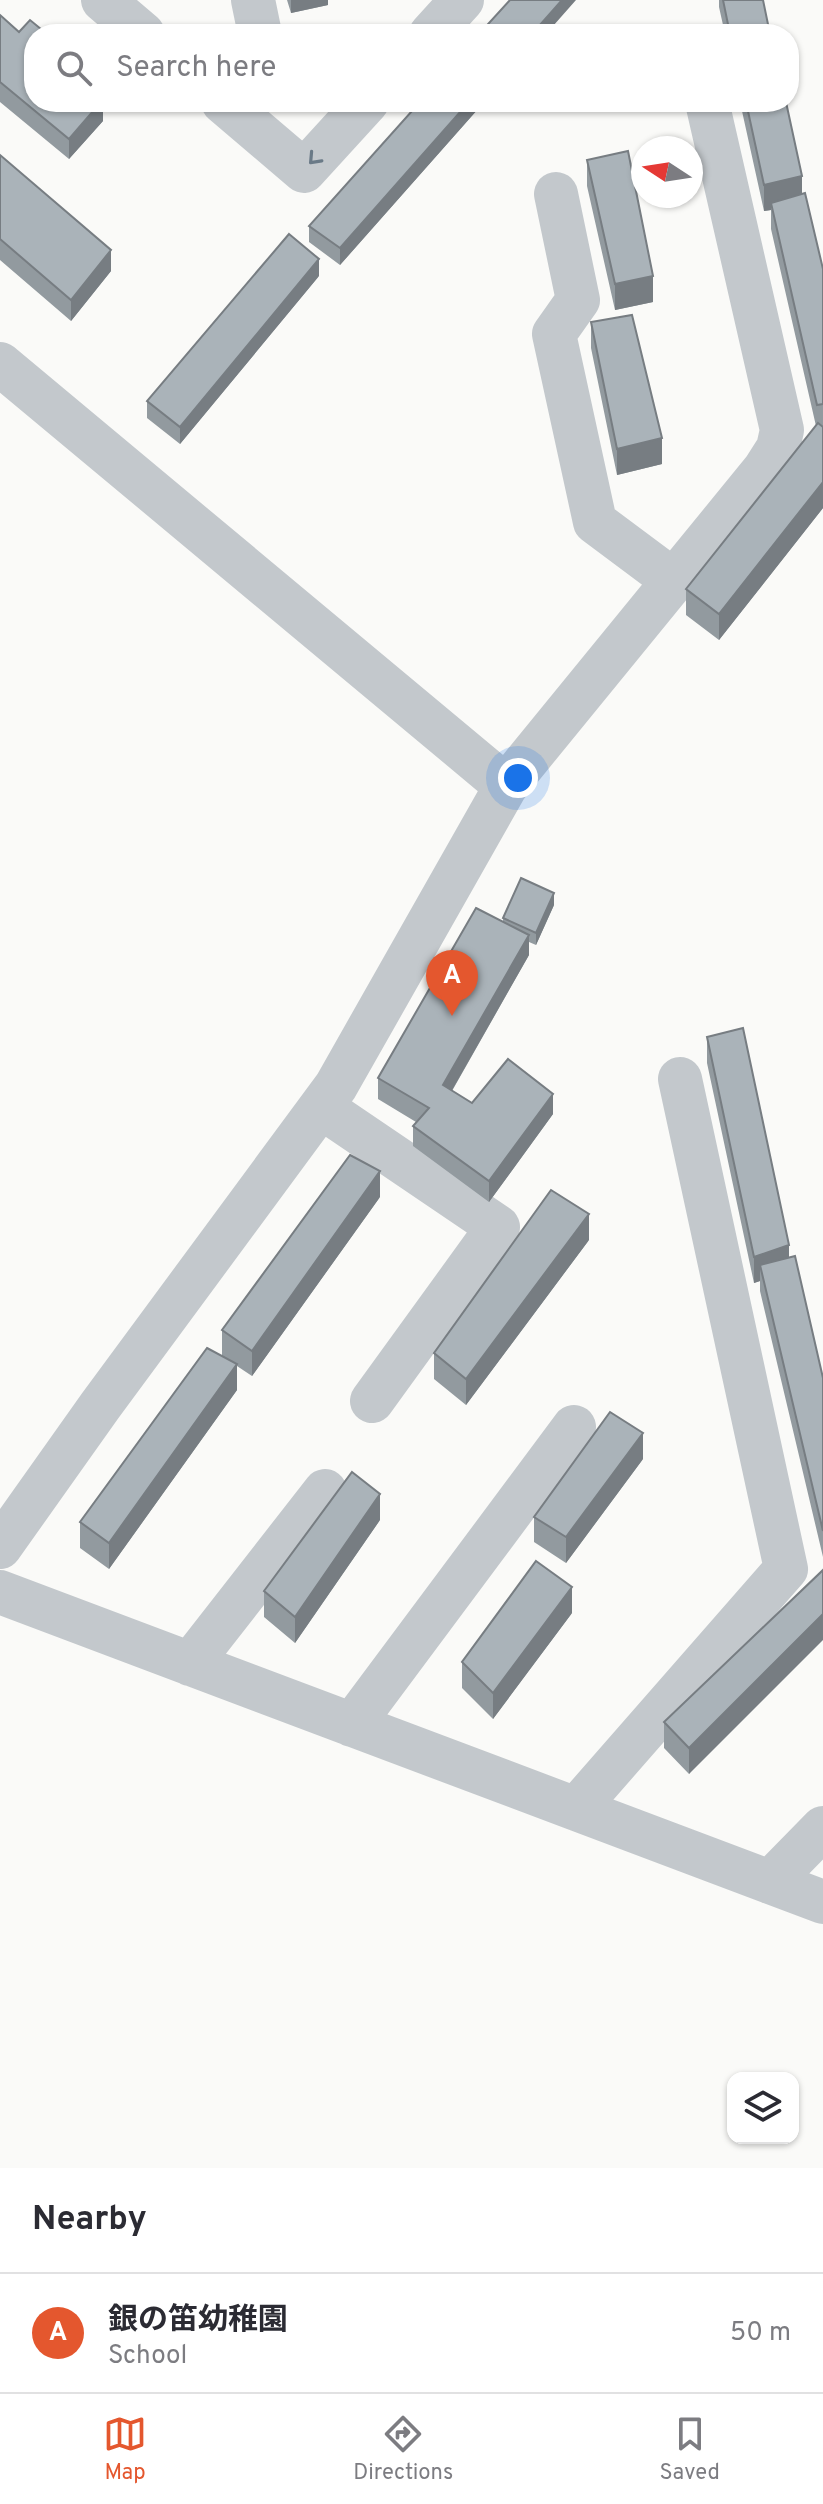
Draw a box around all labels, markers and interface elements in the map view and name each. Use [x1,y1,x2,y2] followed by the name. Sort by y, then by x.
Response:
[24,24,799,112] search box
[52,46,96,90] icon: search
[116,50,276,87] text: Search here
[631,136,703,208] north arrow
[309,150,324,164] one-way arrow
[498,758,538,798] your location
[426,950,478,1016] pin: A
[727,2072,799,2144] map controls
[727,2072,799,2144] button: layers
[32,2199,147,2242] text: Nearby
[108,2303,288,2340] text: 銀の笛幼稚園
[49,2317,67,2350] text: A
[730,2317,791,2350] text: 50 m
[108,2340,187,2373] text: School
[103,2412,147,2487] tab: Map
[353,2412,453,2487] tab: Directions
[659,2412,720,2487] tab: Saved

